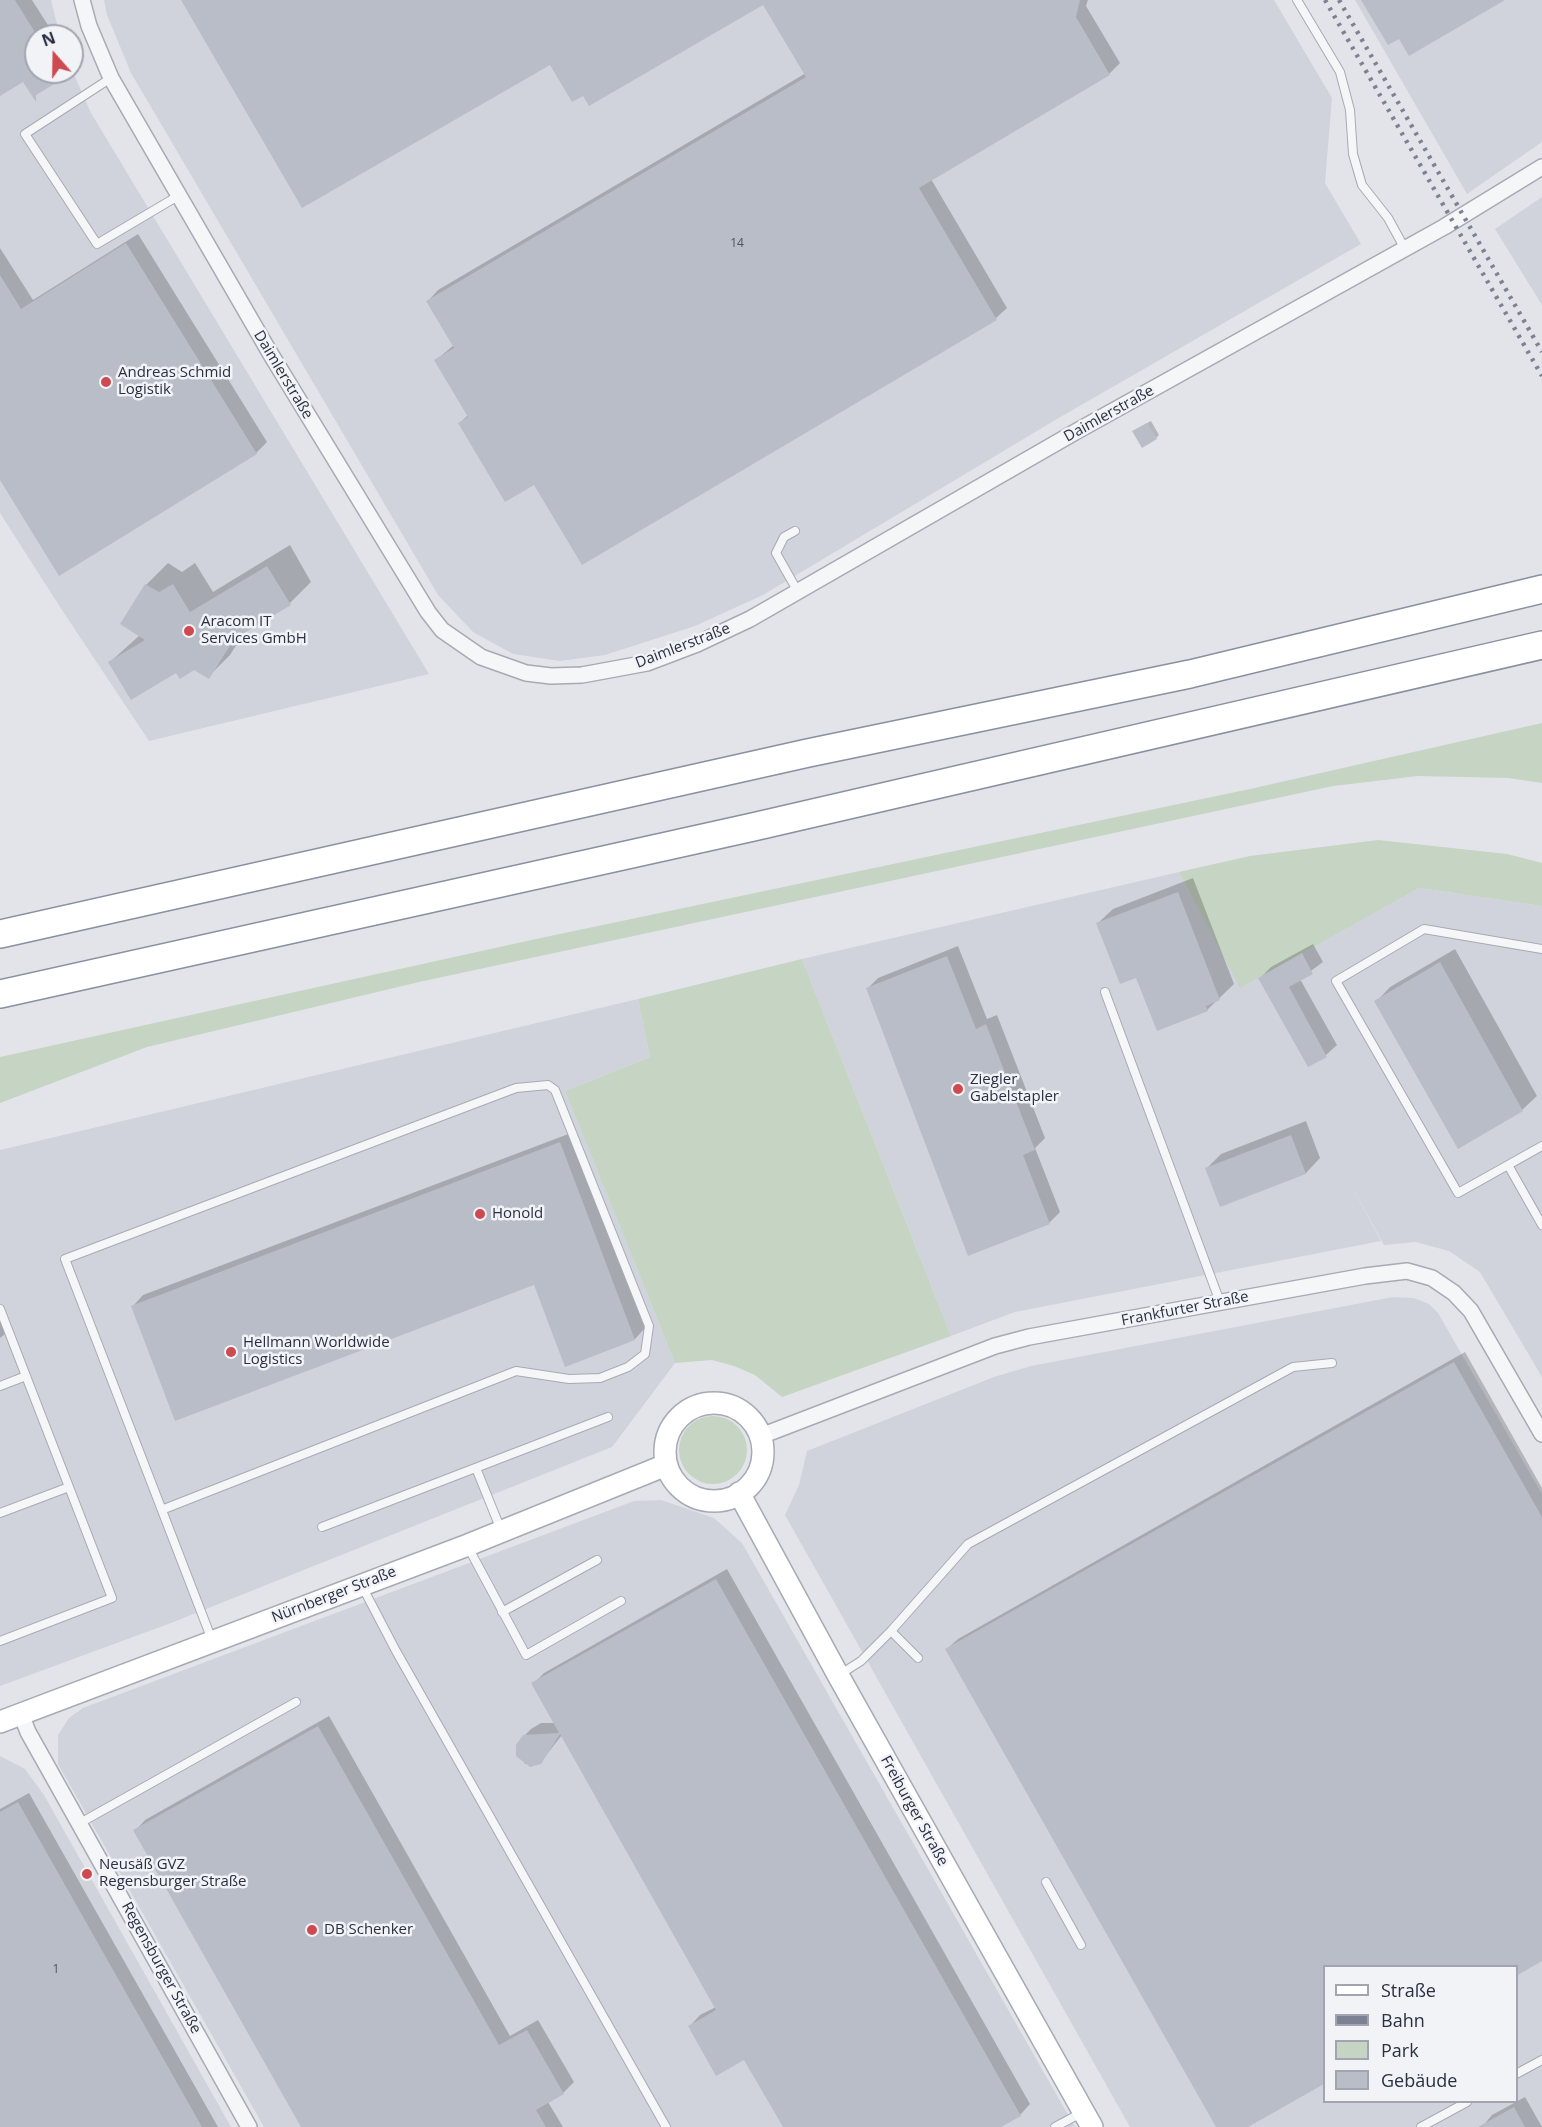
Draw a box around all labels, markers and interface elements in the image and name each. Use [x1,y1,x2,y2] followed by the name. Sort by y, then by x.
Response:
[24,24,84,84] north arrow
[39,26,58,52] text: N
[730,237,744,251] house number: 14
[250,328,316,422] street label: Daimlerstraße
[118,364,231,399] place label: Andreas Schmid Logistik
[99,375,113,389] marker: Andreas Schmid Logistik
[1061,382,1157,446] street label: Daimlerstraße
[201,613,307,648] place label: Aracom IT Services GmbH
[633,620,733,672] street label: Daimlerstraße
[182,624,196,638] marker: Aracom IT Services GmbH
[970,1071,1059,1106] place label: Ziegler Gabelstapler
[951,1082,965,1096] marker: Ziegler Gabelstapler
[492,1205,543,1223] place label: Honold
[473,1207,487,1221] marker: Honold
[1120,1288,1250,1330] street label: Frankfurter Straße
[243,1334,390,1369] place label: Hellmann Worldwide Logistics
[224,1345,238,1359] marker: Hellmann Worldwide Logistics
[269,1563,399,1627] street label: Nürnberger Straße
[876,1753,952,1869] street label: Freiburger Straße
[99,1856,246,1891] place label: Neusäß GVZ Regensburger Straße
[80,1867,94,1881] marker: Neusäß GVZ Regensburger Straße
[117,1899,205,2037] street label: Regensburger Straße
[324,1921,413,1939] place label: DB Schenker
[305,1923,319,1937] marker: DB Schenker
[53,1963,59,1977] house number: 1
[1323,1965,1518,2103] legend
[1381,1978,1436,2002] text: Straße
[1381,2008,1425,2032] text: Bahn
[1381,2038,1419,2062] text: Park
[1381,2068,1457,2092] text: Gebäude

